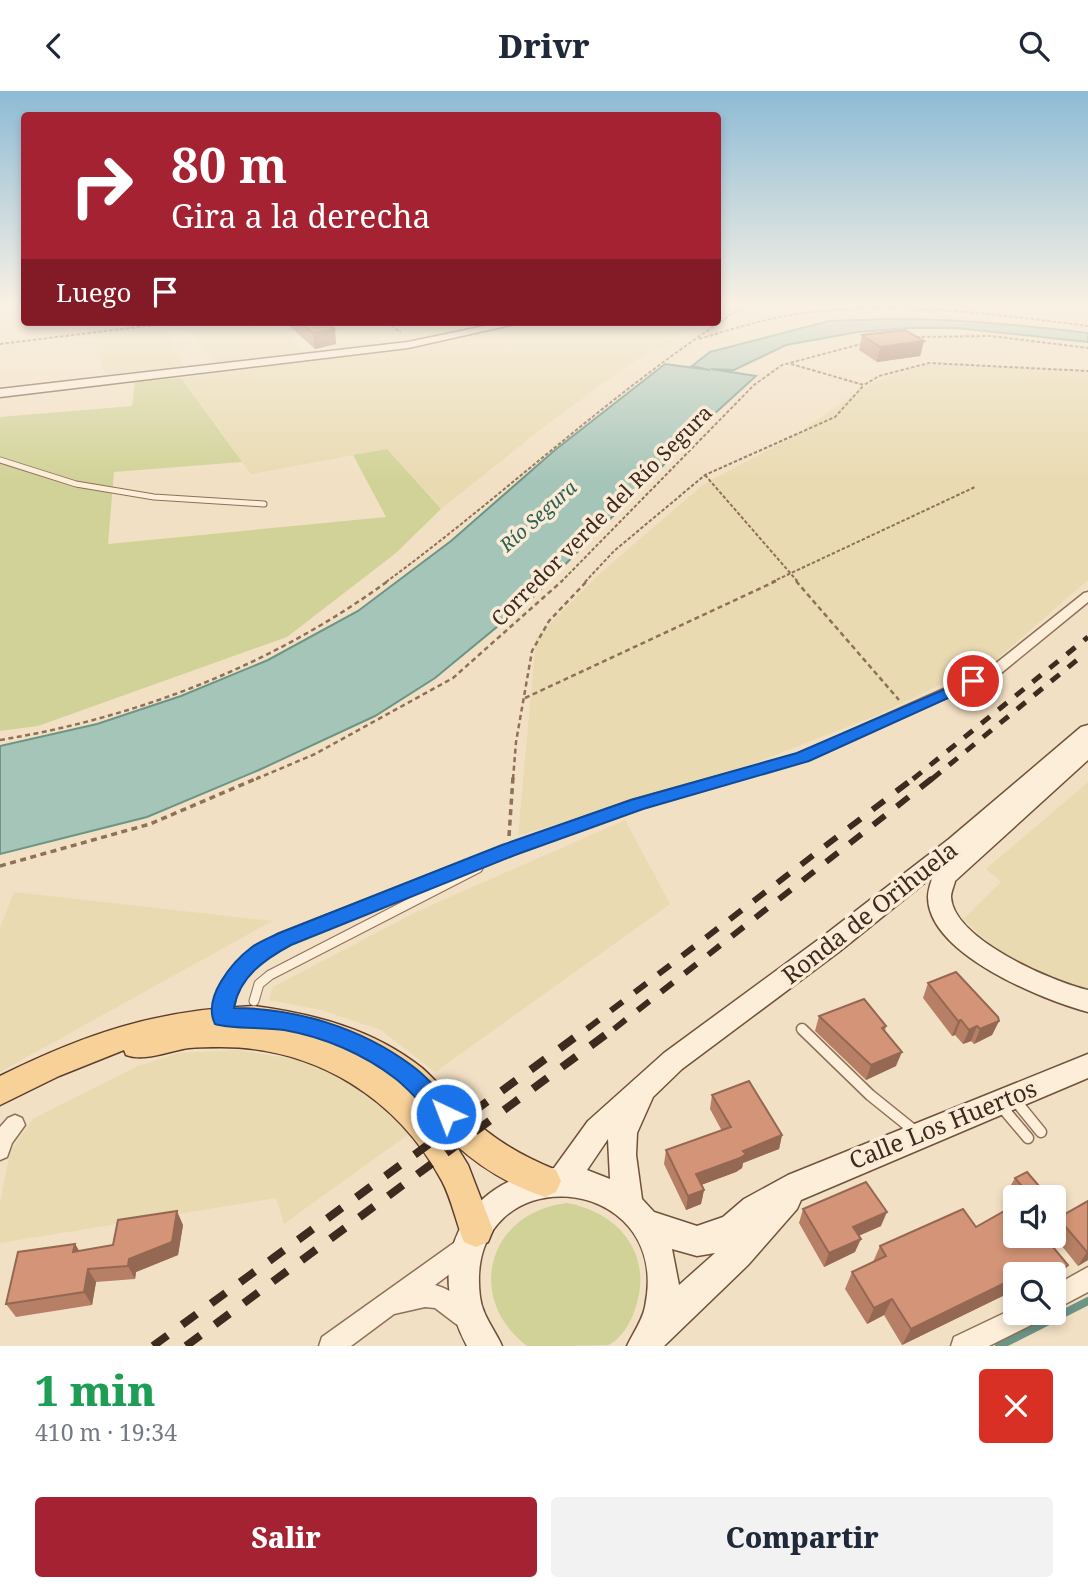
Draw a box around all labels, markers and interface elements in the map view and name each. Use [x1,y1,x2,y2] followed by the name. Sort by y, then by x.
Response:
[498,24,590,67] text: Drivr
[35,27,73,65] icon: back
[1015,27,1053,65] icon: search
[171,131,287,197] text: 80 m
[56,140,147,231] icon: right
[171,194,431,237] text: Gira a la derecha
[146,273,184,311] icon: arrive
[56,274,132,310] text: Luego
[485,399,718,632] street label: Corredor verde del Río Segura
[493,474,582,558] water label: Río Segura
[943,651,1003,711] pin
[954,662,992,700] icon: arrive
[774,833,964,991] street label: Ronda de Orihuela
[844,1071,1041,1176] street label: Calle Los Huertos
[409,1077,483,1151] position arrow
[1003,1185,1066,1325] map controls
[1003,1185,1066,1248] button: sound
[1003,1262,1066,1325] button: search
[35,1361,156,1418] text: 1 min
[979,1369,1053,1443] button: close
[35,1416,177,1448] text: 410 m · 19:34
[35,1497,537,1577] button: Salir
[551,1497,1053,1577] button: Compartir

